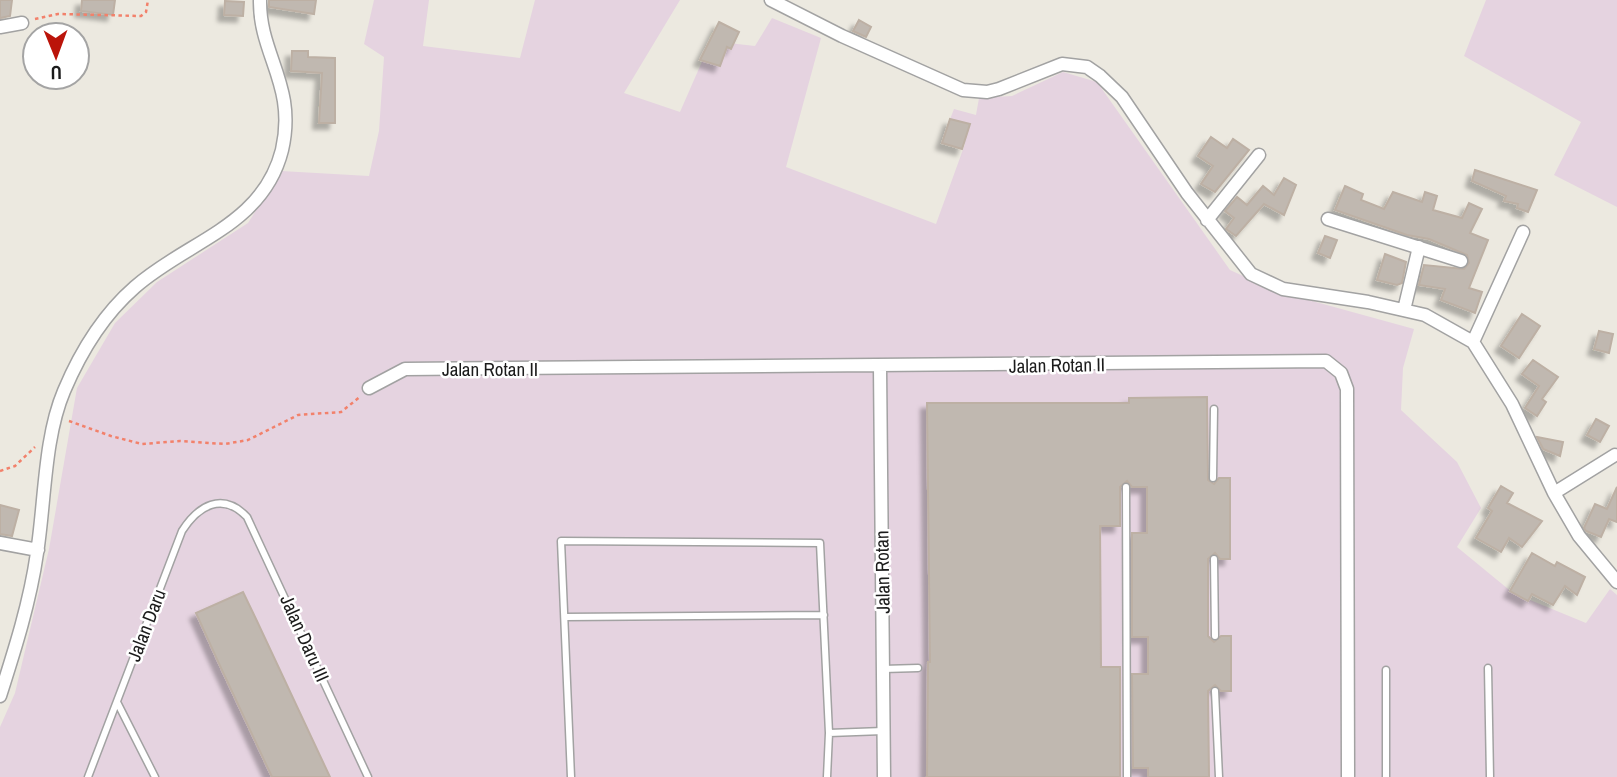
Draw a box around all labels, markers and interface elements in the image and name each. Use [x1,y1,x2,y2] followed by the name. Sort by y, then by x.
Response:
[21,21,91,91] north arrow
[50,60,62,86] text: U
[1009,351,1105,379] street label: Jalan Rotan II
[442,356,538,382] street label: Jalan Rotan II
[868,530,896,614] street label: Jalan Rotan
[120,585,172,665] street label: Jalan Daru
[274,590,336,686] street label: Jalan Daru III

